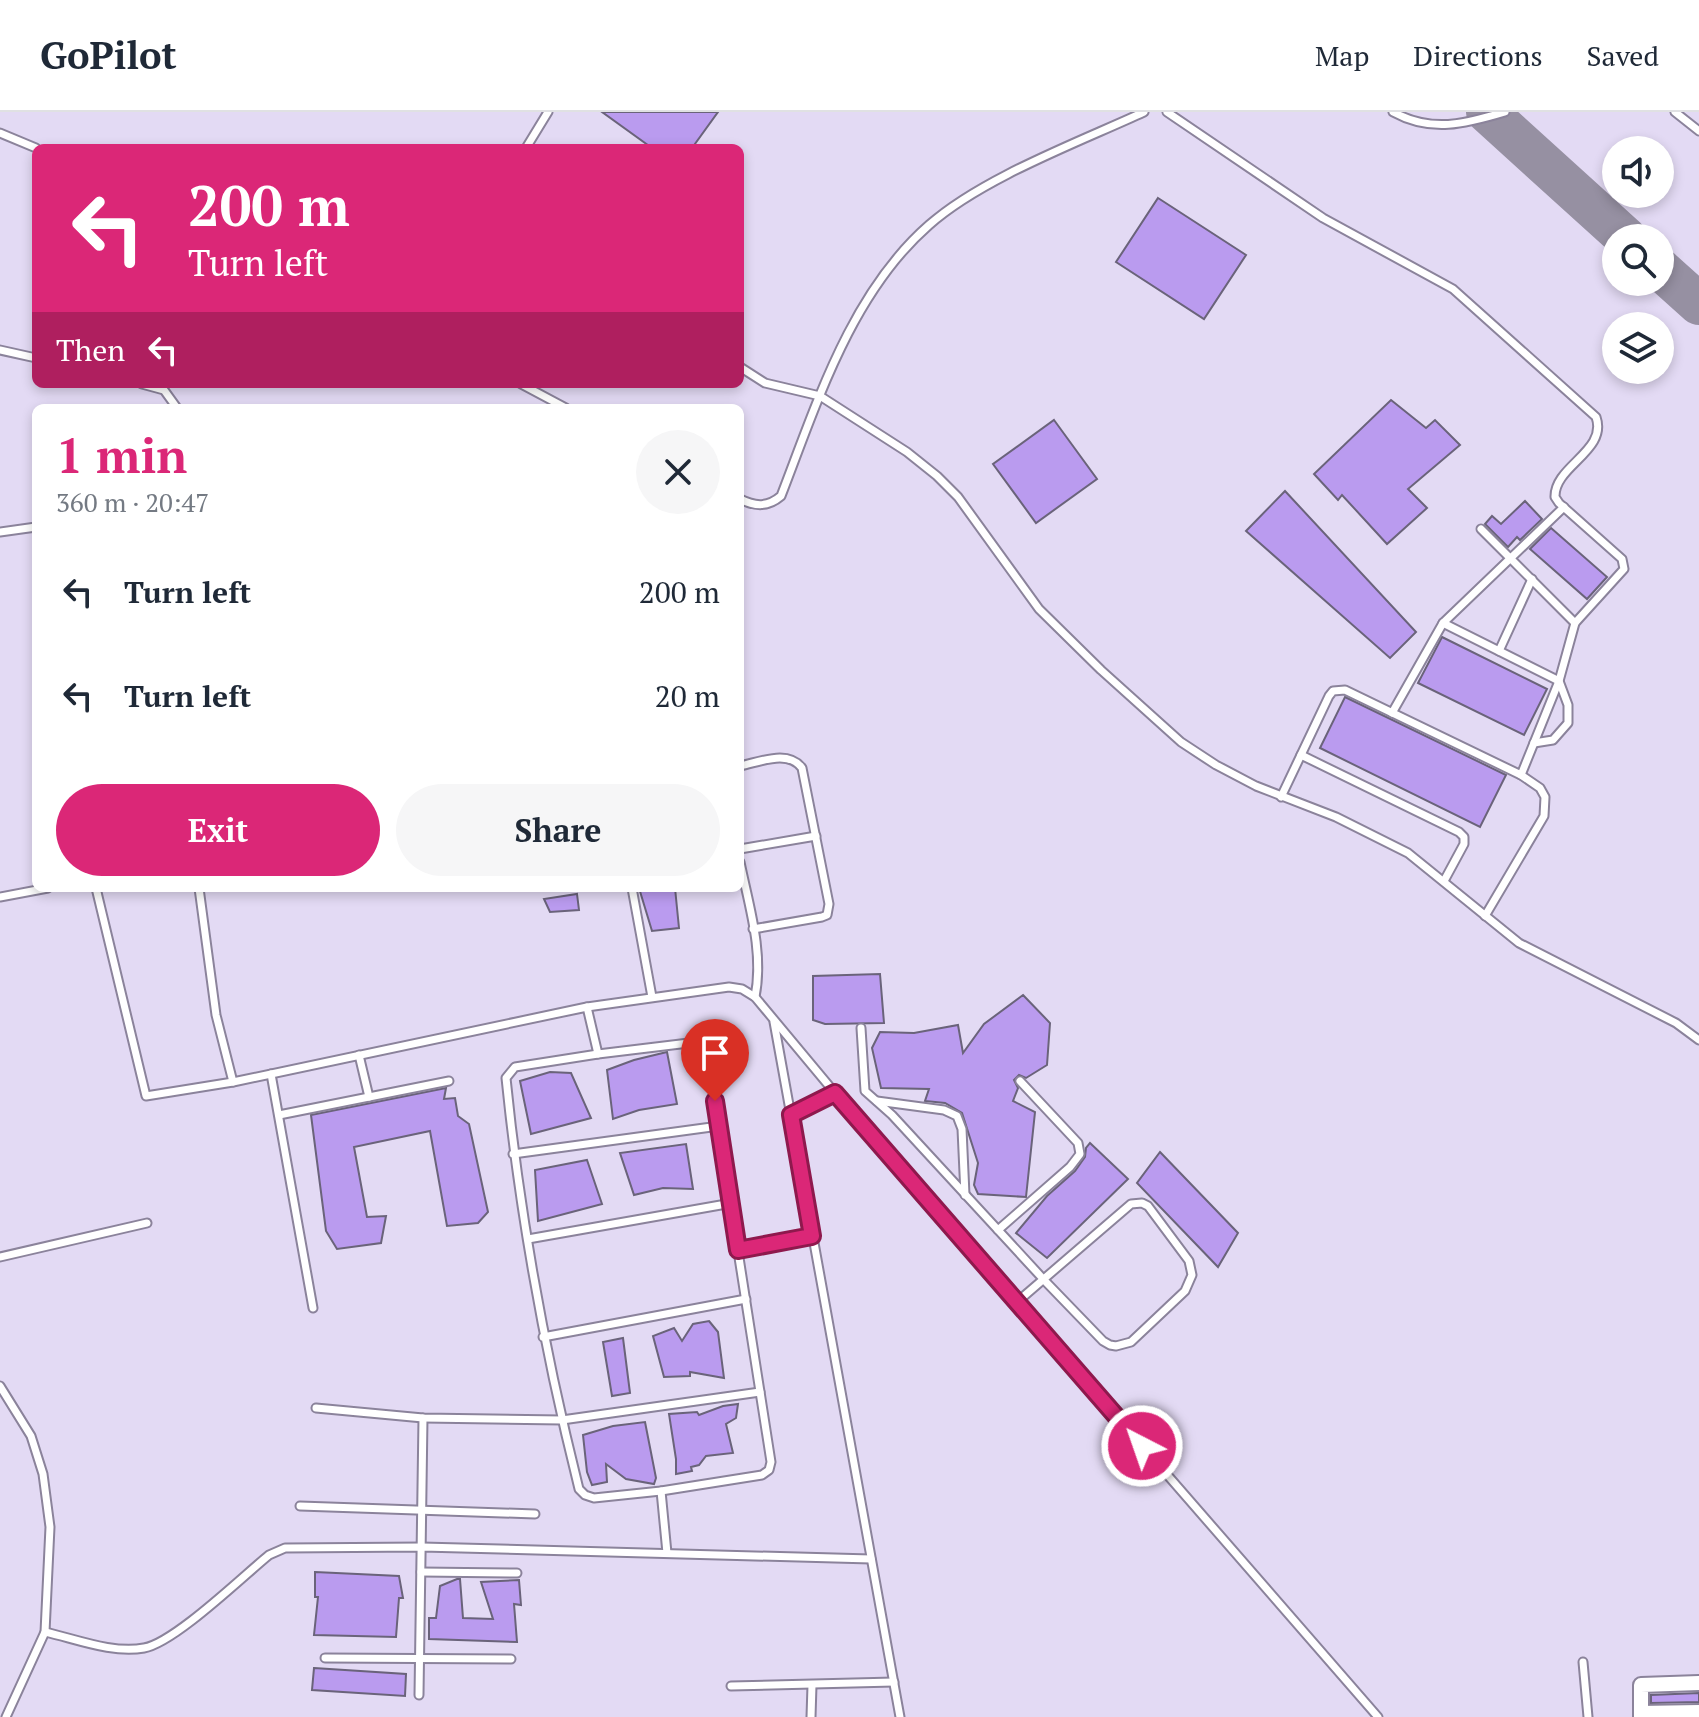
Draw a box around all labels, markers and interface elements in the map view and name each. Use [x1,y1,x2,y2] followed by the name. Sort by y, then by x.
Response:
[40,30,177,80] text: GoPilot
[1315,37,1369,74] text: Map
[1413,37,1543,74] text: Directions
[1587,37,1659,74] text: Saved
[1602,136,1674,384] map controls
[1602,136,1674,208] button: sound
[188,168,350,242] text: 200 m
[56,176,160,280] icon: left
[1602,224,1674,296] button: search
[188,239,328,286] text: Turn left
[1602,312,1674,384] button: layers
[141,328,185,372] icon: left
[56,330,125,370] text: Then
[56,423,187,487] text: 1 min
[636,430,720,514] button: close
[56,485,209,519] text: 360 m · 20:47
[56,570,100,614] icon: left
[124,572,251,612] text: Turn left
[639,572,720,612] text: 200 m
[56,674,100,718] icon: left
[124,676,251,716] text: Turn left
[655,676,720,716] text: 20 m
[56,784,380,876] button: Exit
[396,784,720,876] button: Share
[681,1019,749,1101] pin
[693,1031,737,1075] icon: arrive
[1100,1404,1184,1488] position arrow

